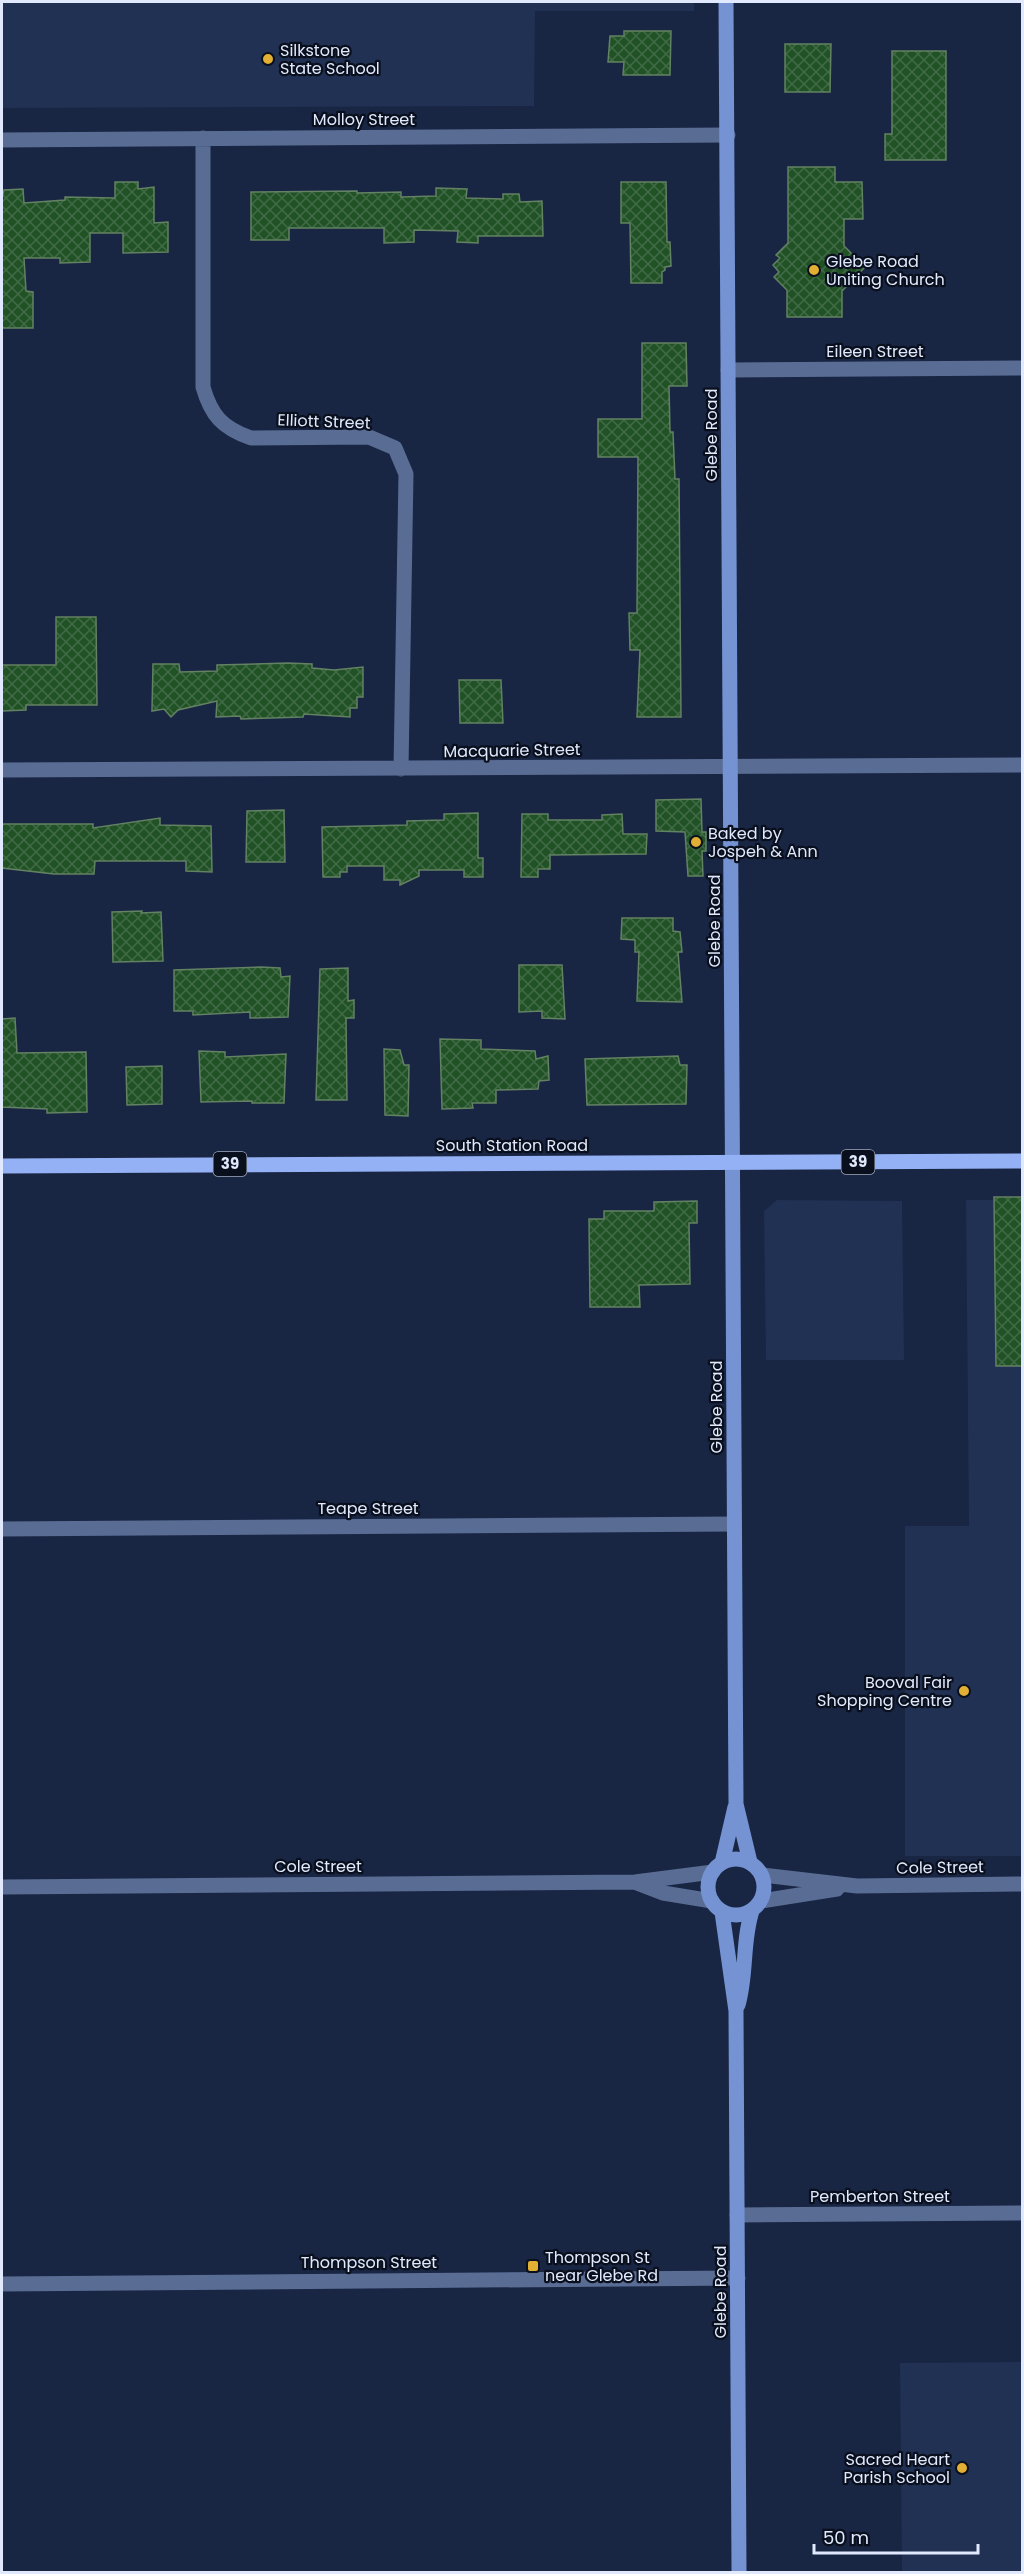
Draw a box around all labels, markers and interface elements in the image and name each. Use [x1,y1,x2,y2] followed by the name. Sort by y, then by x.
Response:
[280,39,380,80] place label: Silkstone State School
[261,52,275,66] marker: Silkstone State School
[313,108,415,131] street label: Molloy Street
[826,250,945,291] place label: Glebe Road Uniting Church
[807,263,821,277] marker: Glebe Road Uniting Church
[826,340,924,363] street label: Eileen Street
[700,389,723,481] street label: Glebe Road
[277,408,371,435] street label: Elliott Street
[443,738,581,763] street label: Macquarie Street
[708,822,818,863] place label: Baked by Jospeh & Ann
[689,835,703,849] marker: Baked by Jospeh & Ann
[703,875,726,967] street label: Glebe Road
[436,1134,588,1157] street label: South Station Road
[842,1150,874,1174] road number: 39
[214,1152,246,1176] road number: 39
[705,1361,728,1453] street label: Glebe Road
[317,1497,419,1520] street label: Teape Street
[817,1671,952,1712] place label: Booval Fair Shopping Centre
[957,1684,971,1698] marker: Booval Fair Shopping Centre
[274,1855,362,1878] street label: Cole Street
[896,1855,984,1880] street label: Cole Street
[810,2185,950,2208] street label: Pemberton Street
[545,2246,658,2287] place label: Thompson St near Glebe Rd
[709,2246,732,2338] street label: Glebe Road
[301,2251,437,2274] street label: Thompson Street
[526,2259,540,2273] marker: Thompson St near Glebe Rd
[843,2448,950,2489] place label: Sacred Heart Parish School
[955,2461,969,2475] marker: Sacred Heart Parish School
[814,2517,978,2555] scale bar
[823,2525,869,2550] text: 50 m

